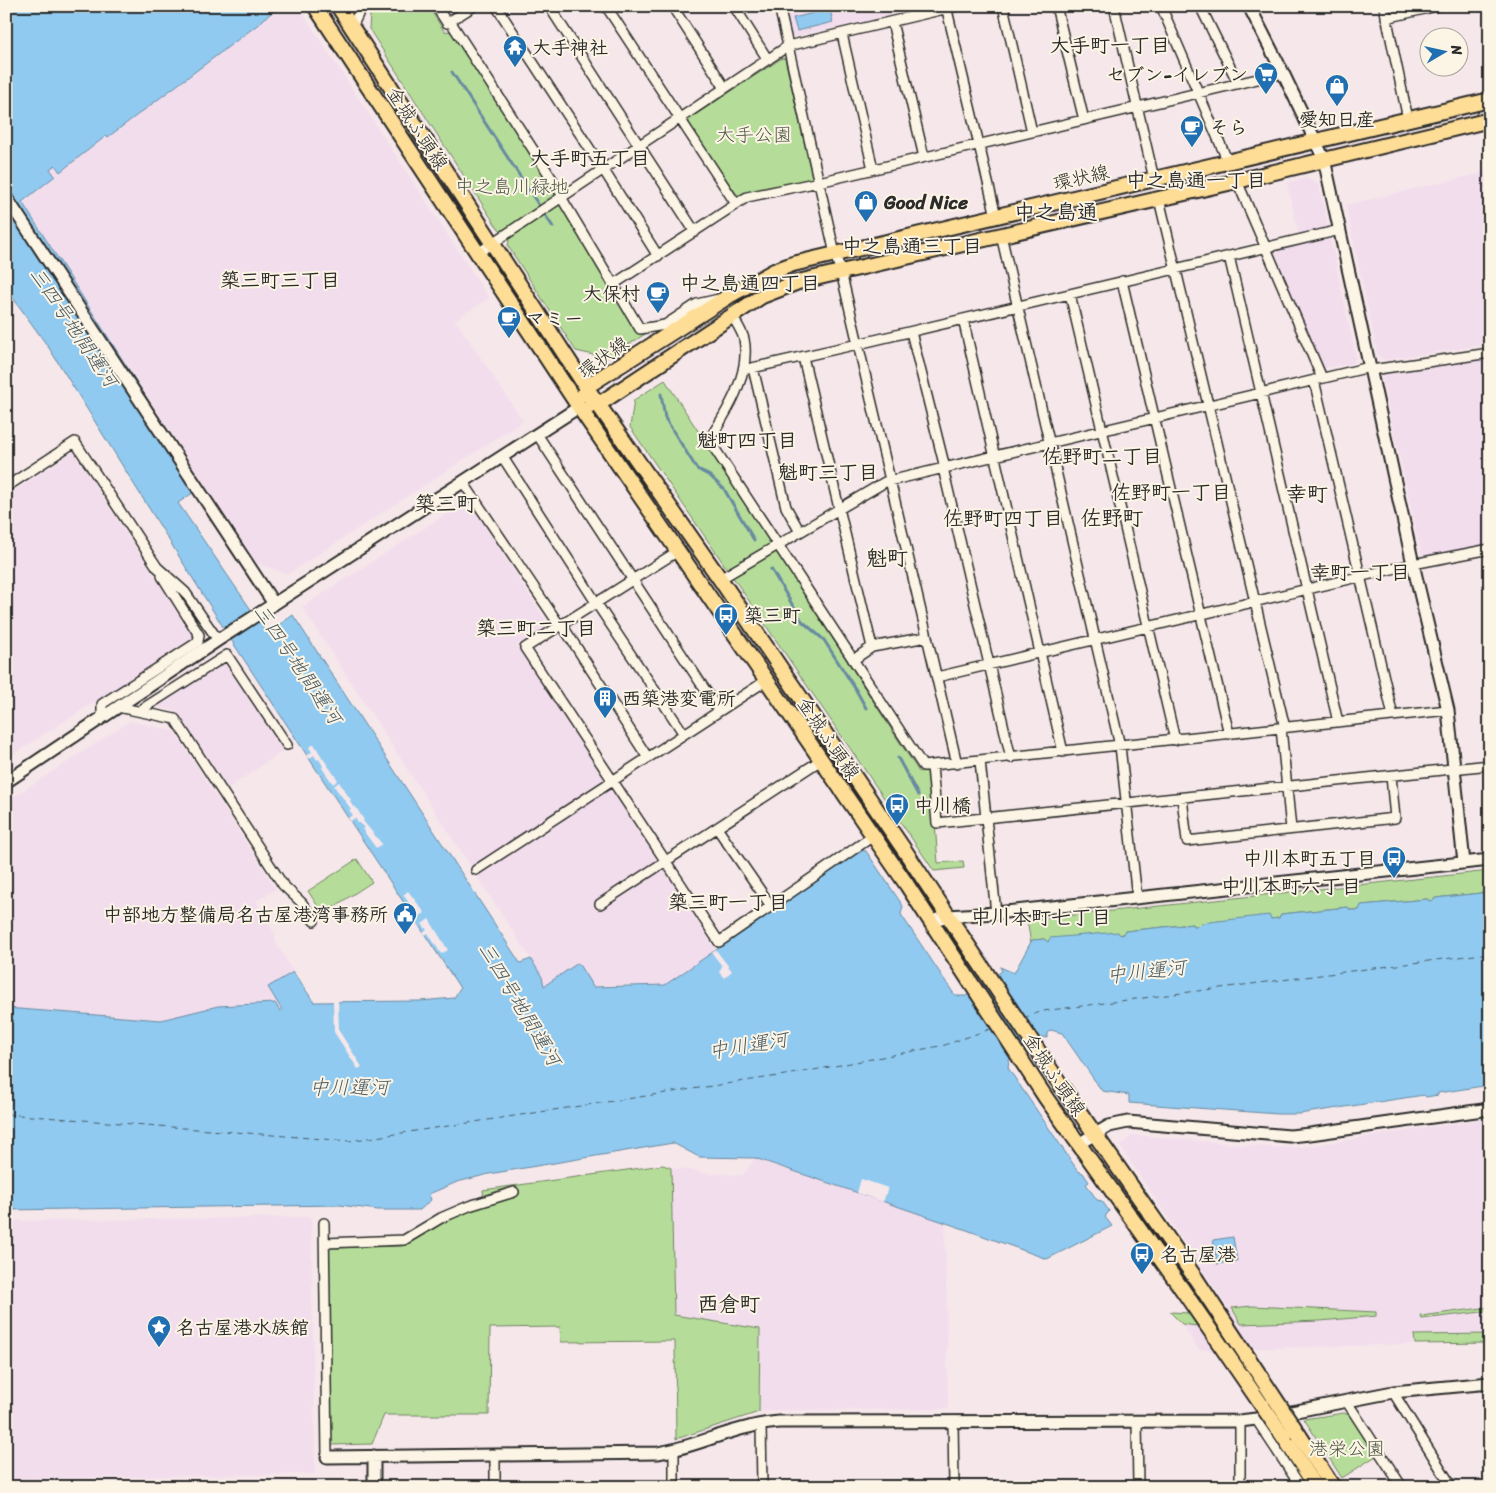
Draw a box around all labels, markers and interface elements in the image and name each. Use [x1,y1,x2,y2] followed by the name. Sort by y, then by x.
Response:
[1050,28,1170,63] district label: 大手町一丁目
[1418,28,1468,78] north arrow
[532,31,608,64] place label: 大手神社
[502,34,528,68] temple icon: 大手神社
[1443,42,1469,57] text: N
[1106,58,1248,91] place label: セブン-イレブン
[1253,61,1279,95] supermarket icon: セブン-イレブン
[1324,73,1350,107] shop icon: 愛知日産
[378,79,457,177] street label: 金城ふ頭線
[1299,103,1375,136] place label: 愛知日産
[1210,111,1248,144] place label: そら
[1179,114,1205,148] cafe icon: そら
[716,118,792,151] park label: 大手公園
[530,141,650,176] district label: 大手町五丁目
[1050,155,1113,200] street label: 環状線
[1126,163,1266,198] district label: 中之島通一丁目
[455,170,569,203] park label: 中之島川緑地
[883,186,968,219] place label: Good Nice
[853,189,879,223] shop icon: Good Nice
[1014,193,1098,231] district label: 中之島通
[842,229,982,264] district label: 中之島通三丁目
[20,259,129,398] water label: 三四号地間運河
[220,263,340,298] district label: 築三町三丁目
[680,266,820,301] district label: 中之島通四丁目
[583,277,640,310] place label: 大保村
[645,280,671,314] cafe icon: 大保村
[526,302,583,335] place label: マミー
[496,305,522,339] cafe icon: マミー
[571,327,636,388] street label: 環状線
[697,423,797,458] district label: 魁町四丁目
[1042,439,1162,474] district label: 佐野町二丁目
[778,455,878,490] district label: 魁町三丁目
[1111,475,1231,510] district label: 佐野町一丁目
[1286,475,1328,513] district label: 幸町
[415,485,478,523] district label: 築三町
[1081,499,1144,537] district label: 佐野町
[943,501,1063,536] district label: 佐野町四丁目
[866,539,908,577] district label: 魁町
[1310,555,1410,590] district label: 幸町一丁目
[244,596,353,735] water label: 三四号地間運河
[744,599,801,632] place label: 築三町
[713,602,739,636] bus stop icon: 築三町
[476,611,596,646] district label: 築三町二丁目
[622,682,736,715] place label: 西築港変電所
[592,685,618,719] building icon: 西築港変電所
[788,690,869,787] street label: 金城ふ頭線
[914,789,971,822] place label: 中川橋
[884,792,910,826] bus stop icon: 中川橋
[1243,842,1376,875] place label: 中川本町五丁目
[1381,845,1407,879] bus stop icon: 中川本町五丁目
[1221,869,1361,904] district label: 中川本町六丁目
[668,885,788,920] district label: 築三町一丁目
[103,898,388,931] place label: 中部地方整備局名古屋港湾事務所
[971,900,1111,935] district label: 中川本町七丁目
[392,901,418,935] public building icon: 中部地方整備局名古屋港湾事務所
[469,935,572,1076] water label: 三四号地間運河
[1104,950,1191,993] water label: 中川運河
[706,1021,793,1069] water label: 中川運河
[1014,1026,1095,1123] street label: 金城ふ頭線
[309,1070,392,1105] water label: 中川運河
[1160,1238,1236,1271] place label: 名古屋港
[1129,1241,1155,1275] bus stop icon: 名古屋港
[698,1285,761,1323] district label: 西倉町
[176,1311,309,1344] place label: 名古屋港水族館
[146,1314,172,1348] place icon: 名古屋港水族館
[1309,1432,1385,1465] park label: 港栄公園

